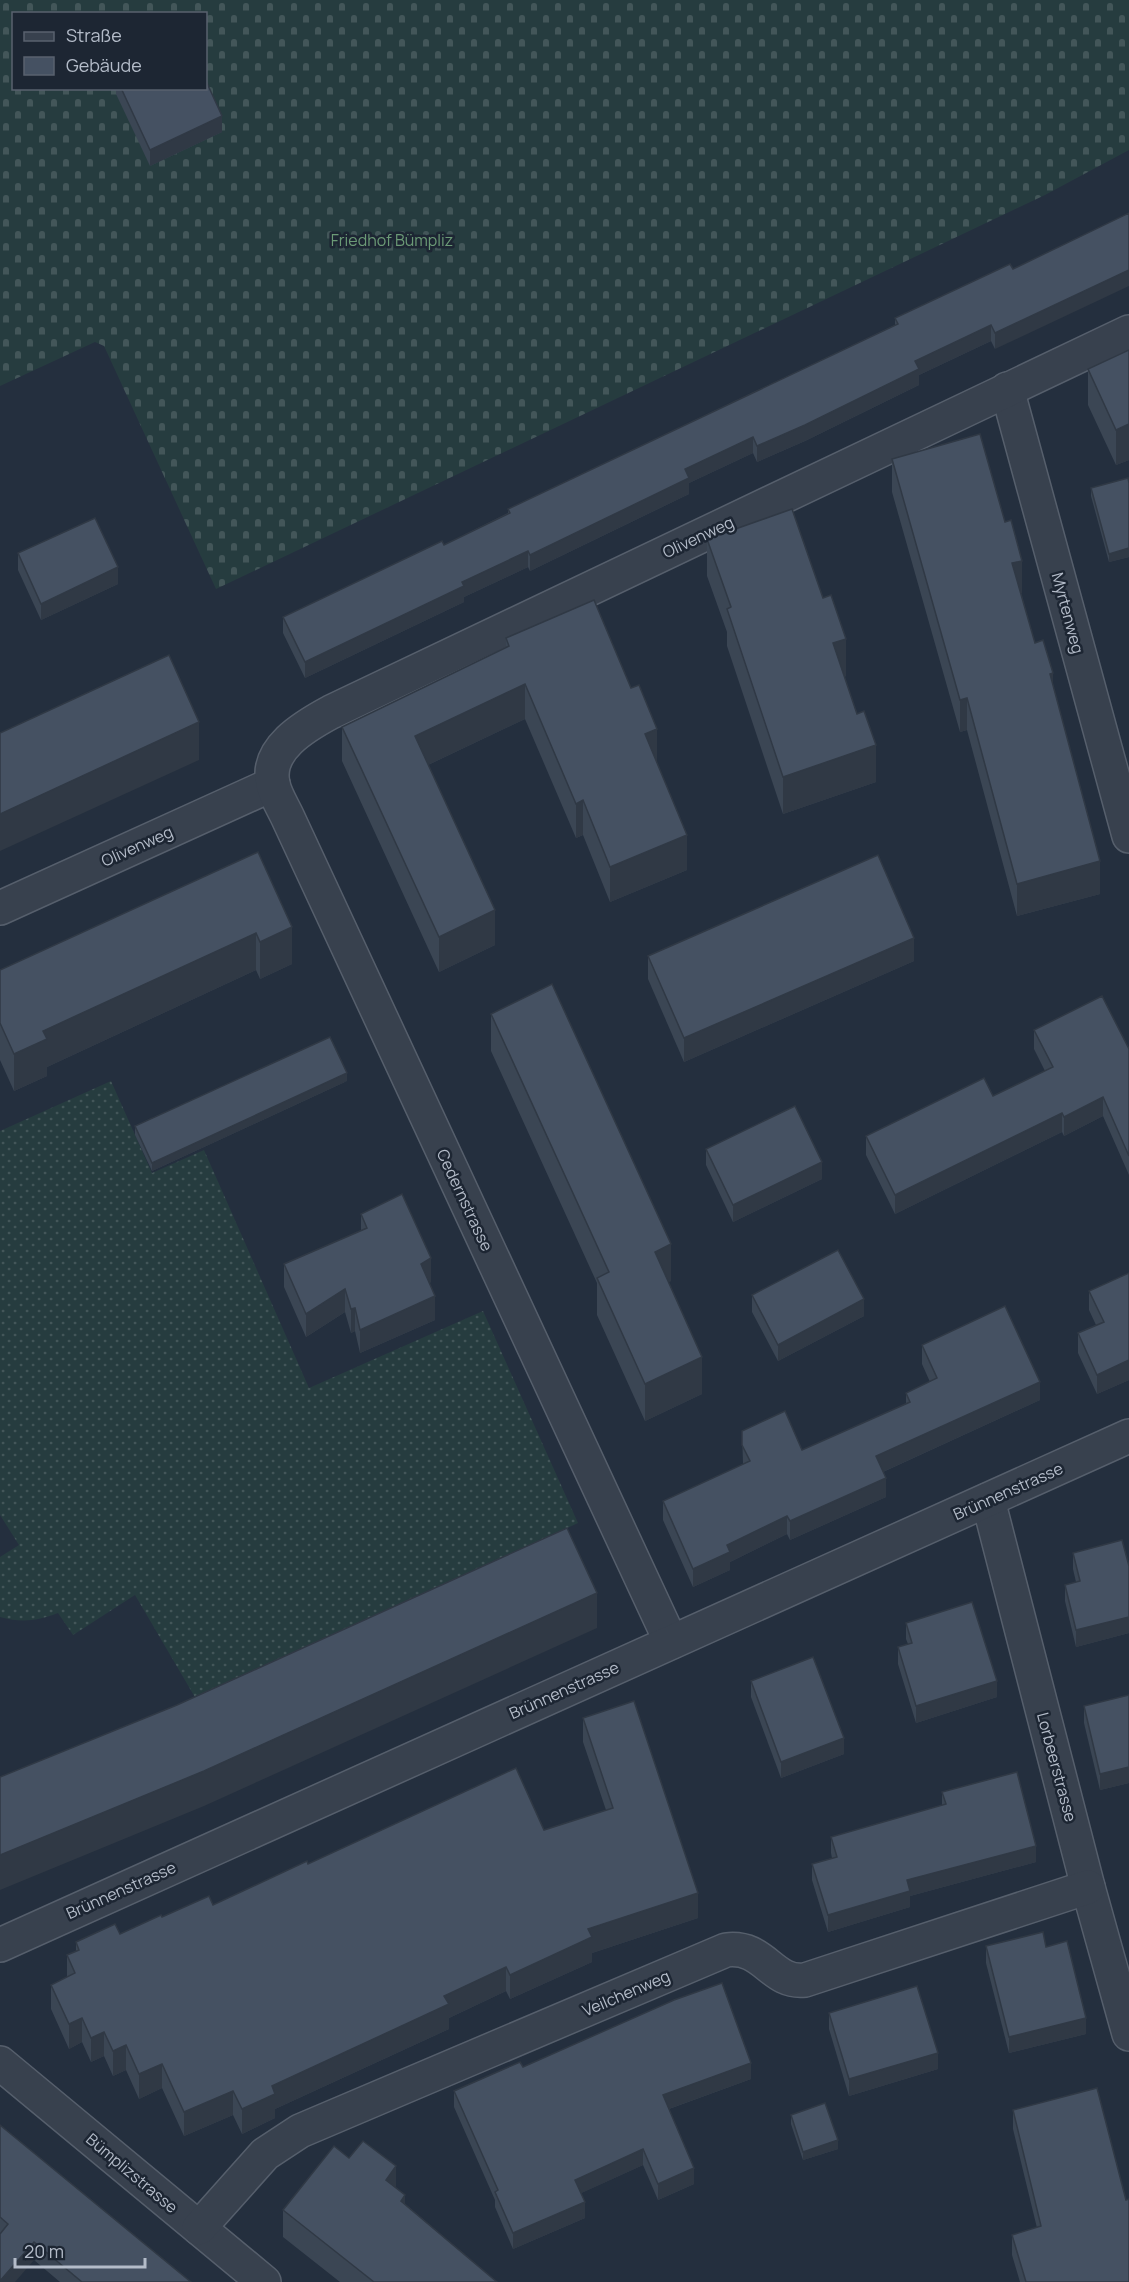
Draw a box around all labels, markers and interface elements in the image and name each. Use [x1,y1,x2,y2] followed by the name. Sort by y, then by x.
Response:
[12,12,207,90] legend
[66,23,122,47] text: Straße
[66,53,142,77] text: Gebäude
[331,229,453,251] park label: Friedhof Bümpliz
[659,511,737,563] street label: Olivenweg
[1047,570,1089,656] street label: Myrtenweg
[98,820,176,872] street label: Olivenweg
[432,1145,498,1255] street label: Cedernstrasse
[950,1457,1066,1525] street label: Brünnenstrasse
[506,1656,622,1724] street label: Brünnenstrasse
[1032,1710,1082,1824] street label: Lorbeerstrasse
[63,1856,179,1924] street label: Brünnenstrasse
[579,1965,673,2021] street label: Veilchenweg
[81,2128,183,2218] street label: Bümplizstrasse
[15,2231,146,2269] scale bar
[24,2239,64,2263] text: 20 m

